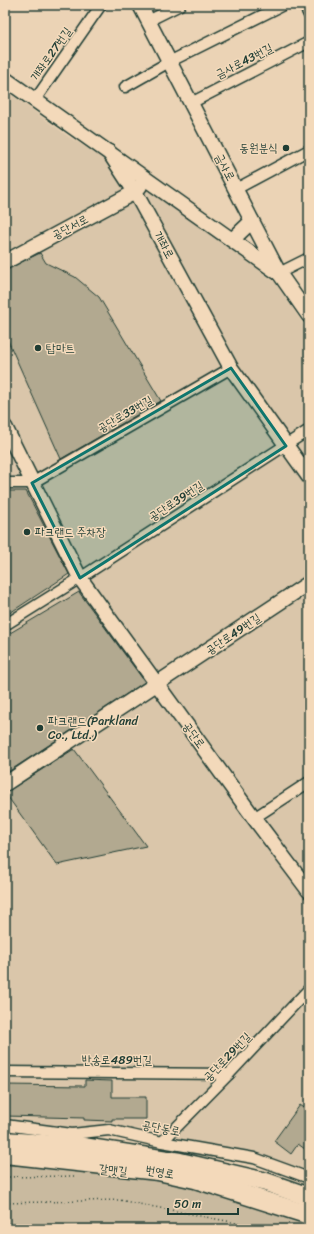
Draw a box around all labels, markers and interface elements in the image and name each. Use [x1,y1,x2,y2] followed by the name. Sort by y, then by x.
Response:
[24,22,78,86] street label: 개좌로27번길
[211,37,277,85] street label: 금사로43번길
[239,137,278,159] place label: 동원분식
[281,143,291,153] marker: 동원분식
[208,149,242,185] street label: 금사로
[48,208,92,246] street label: 공단서로
[147,227,181,263] street label: 개좌로
[46,337,75,359] place label: 탑마트
[33,343,43,353] marker: 탑마트
[93,389,157,439] street label: 공단로33번길
[144,475,208,527] street label: 공단로39번길
[35,521,106,543] place label: 파크랜드 주차장
[22,527,32,537] marker: 파크랜드 주차장
[201,607,266,661] street label: 공단로49번길
[48,710,138,746] place label: 파크랜드(Parkland Co., Ltd.)
[177,717,211,753] street label: 공단로
[35,723,45,733] marker: 파크랜드(Parkland Co., Ltd.)
[197,1027,257,1087] street label: 공단로29번길
[82,1049,153,1071] street label: 반송로489번길
[140,1114,182,1142] street label: 공단동로
[97,1158,129,1182] street label: 갈맷길
[144,1159,176,1185] street label: 번영로
[168,1190,238,1216] scale bar
[174,1193,201,1215] text: 50 m

